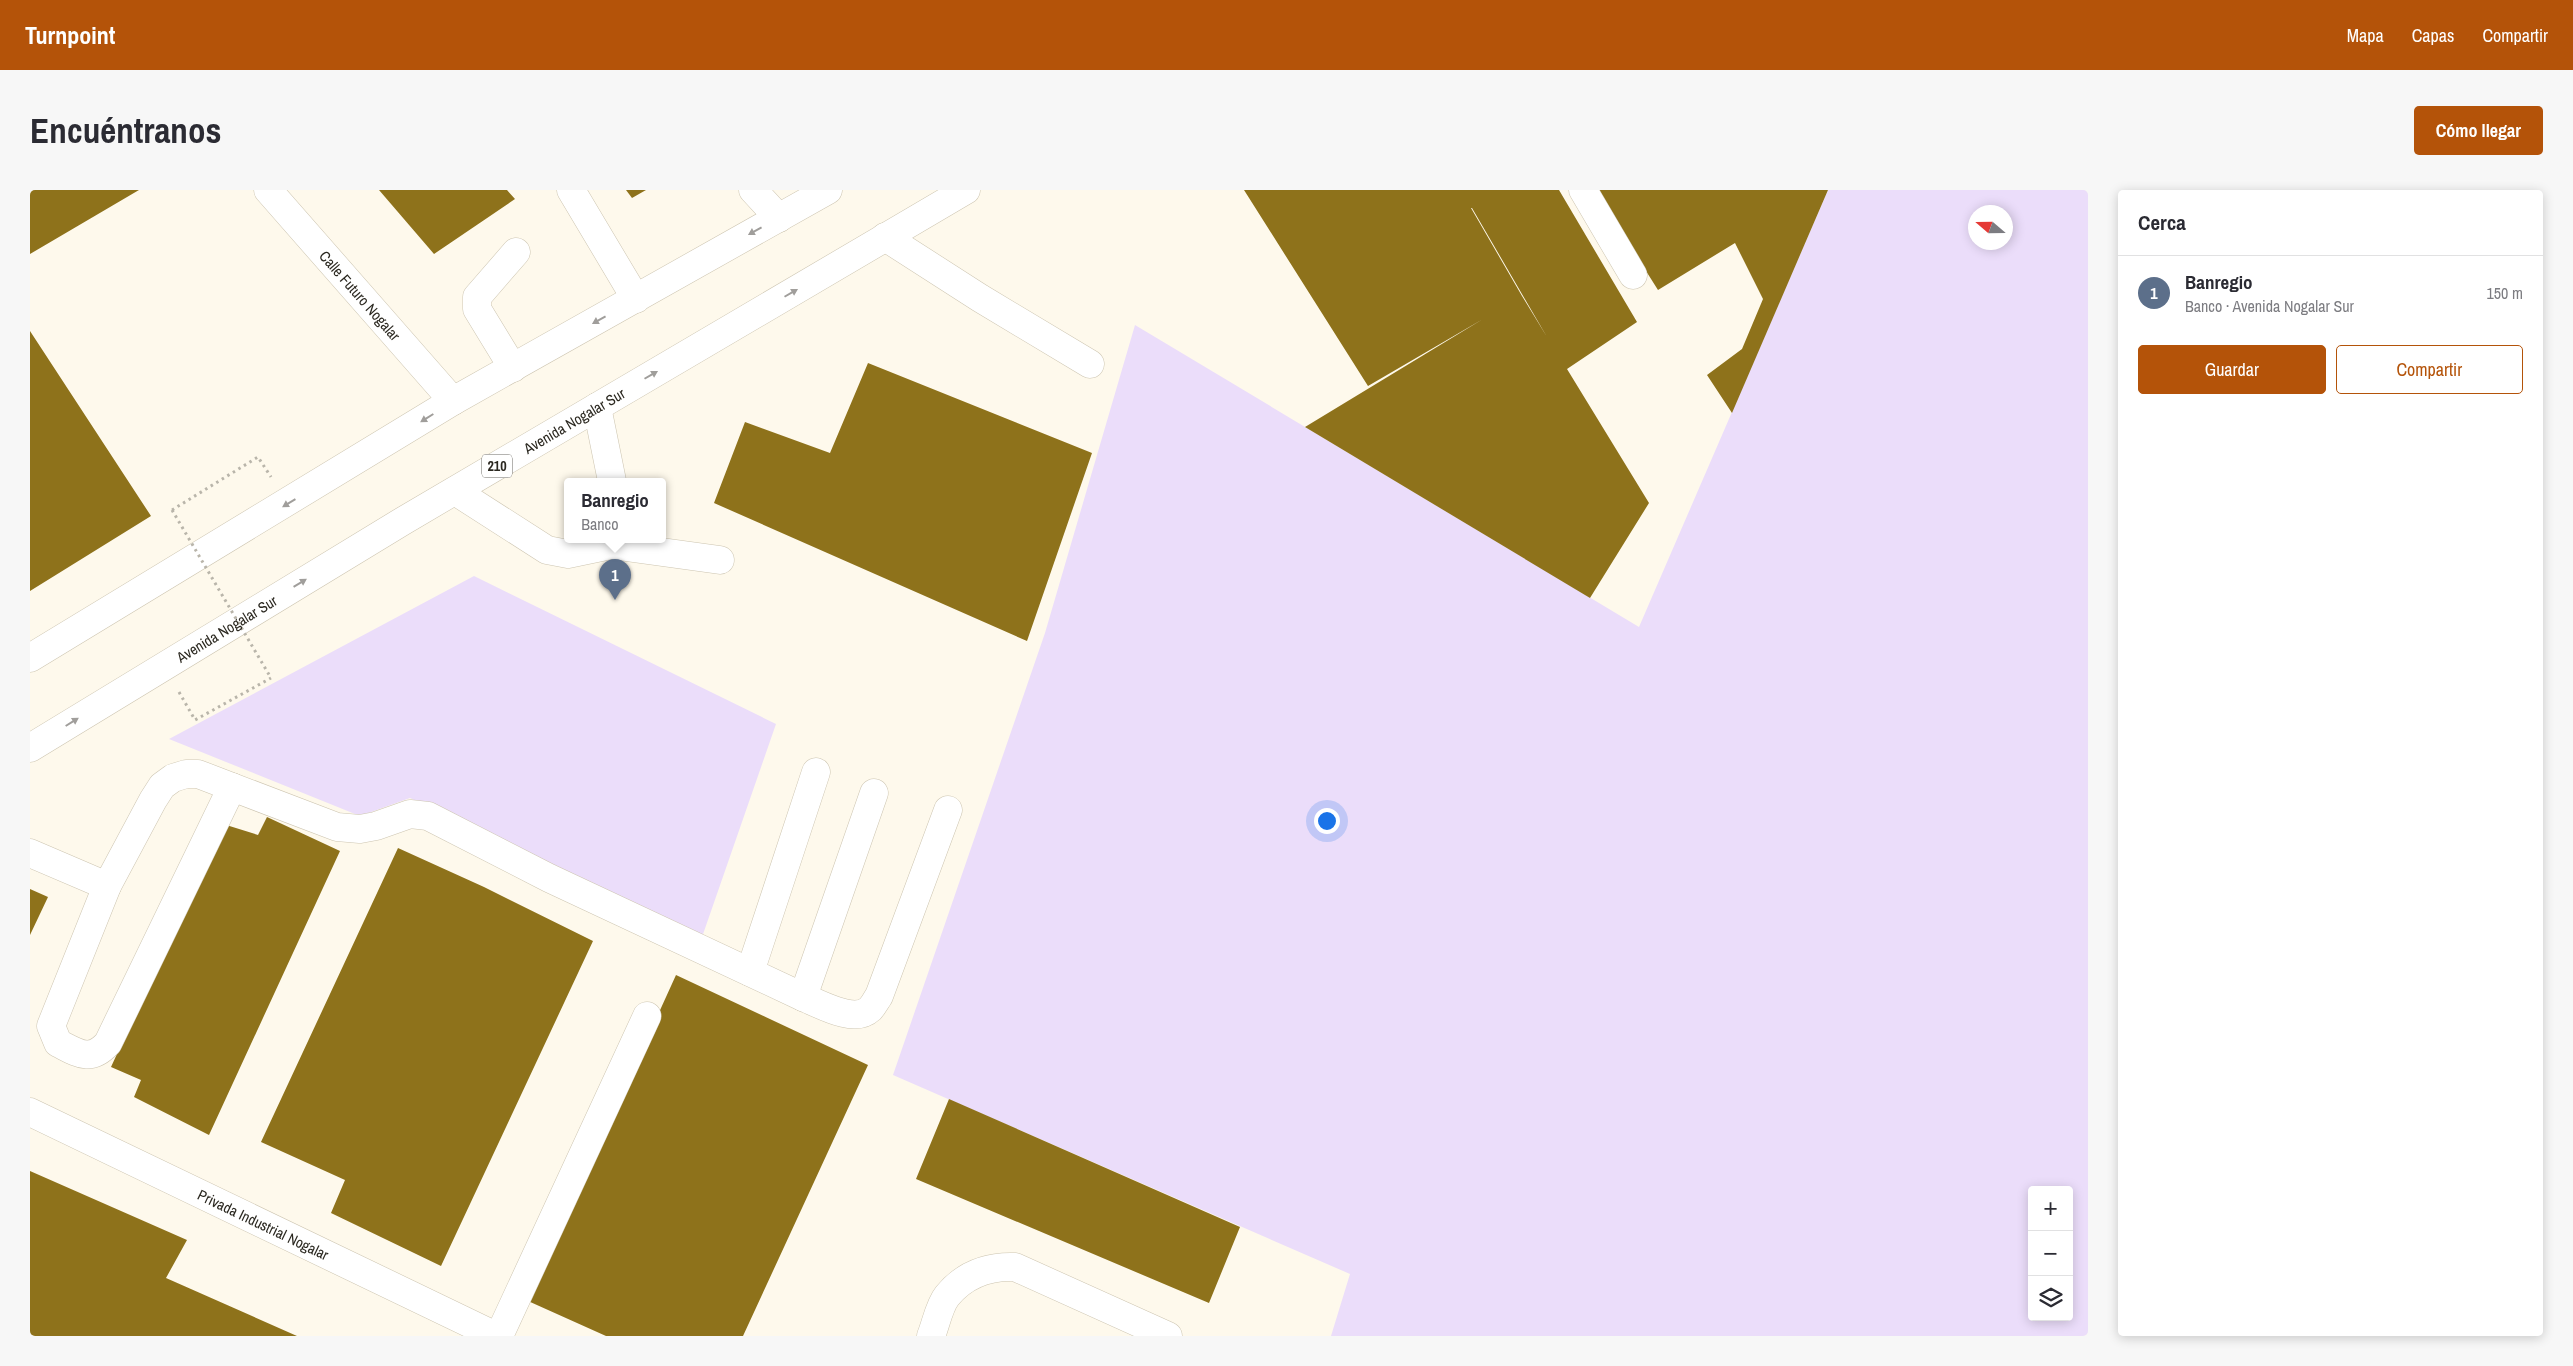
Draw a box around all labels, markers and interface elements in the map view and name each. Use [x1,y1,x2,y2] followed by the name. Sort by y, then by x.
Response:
[25,19,115,51] text: Turnpoint
[2347,23,2384,48] text: Mapa
[2412,23,2454,48] text: Capas
[2482,23,2548,48] text: Compartir
[2414,106,2543,155] button: Cómo llegar
[30,107,221,154] text: Encuéntranos
[1968,205,2013,250] north arrow
[2138,208,2186,237] text: Cerca
[748,227,763,235] one-way arrow
[315,246,406,345] street label: Calle Futuro Nogalar
[2185,269,2253,295] text: Banregio
[2150,282,2158,304] text: 1
[2487,282,2523,304] text: 150 m
[783,289,798,297] one-way arrow
[2185,295,2354,317] text: Banco · Avenida Nogalar Sur
[592,315,605,324] one-way arrow
[2138,345,2326,394] button: Guardar
[2336,345,2523,394] button: Compartir
[644,371,657,380] one-way arrow
[519,383,628,459] street label: Avenida Nogalar Sur
[421,413,434,422] one-way arrow
[482,454,512,478] road number: 210
[564,478,666,543] popup
[581,487,649,513] text: Banregio
[282,498,295,507] one-way arrow
[581,513,618,535] text: Banco
[599,559,631,600] pin: 1
[294,579,307,588] one-way arrow
[171,590,281,668] street label: Avenida Nogalar Sur
[65,717,78,727] one-way arrow
[1314,808,1340,834] your location
[194,1184,332,1265] street label: Privada Industrial Nogalar
[2028,1186,2073,1321] map controls
[2028,1186,2073,1231] button: +
[2028,1231,2073,1276] button: −
[2028,1276,2073,1321] button: layers

